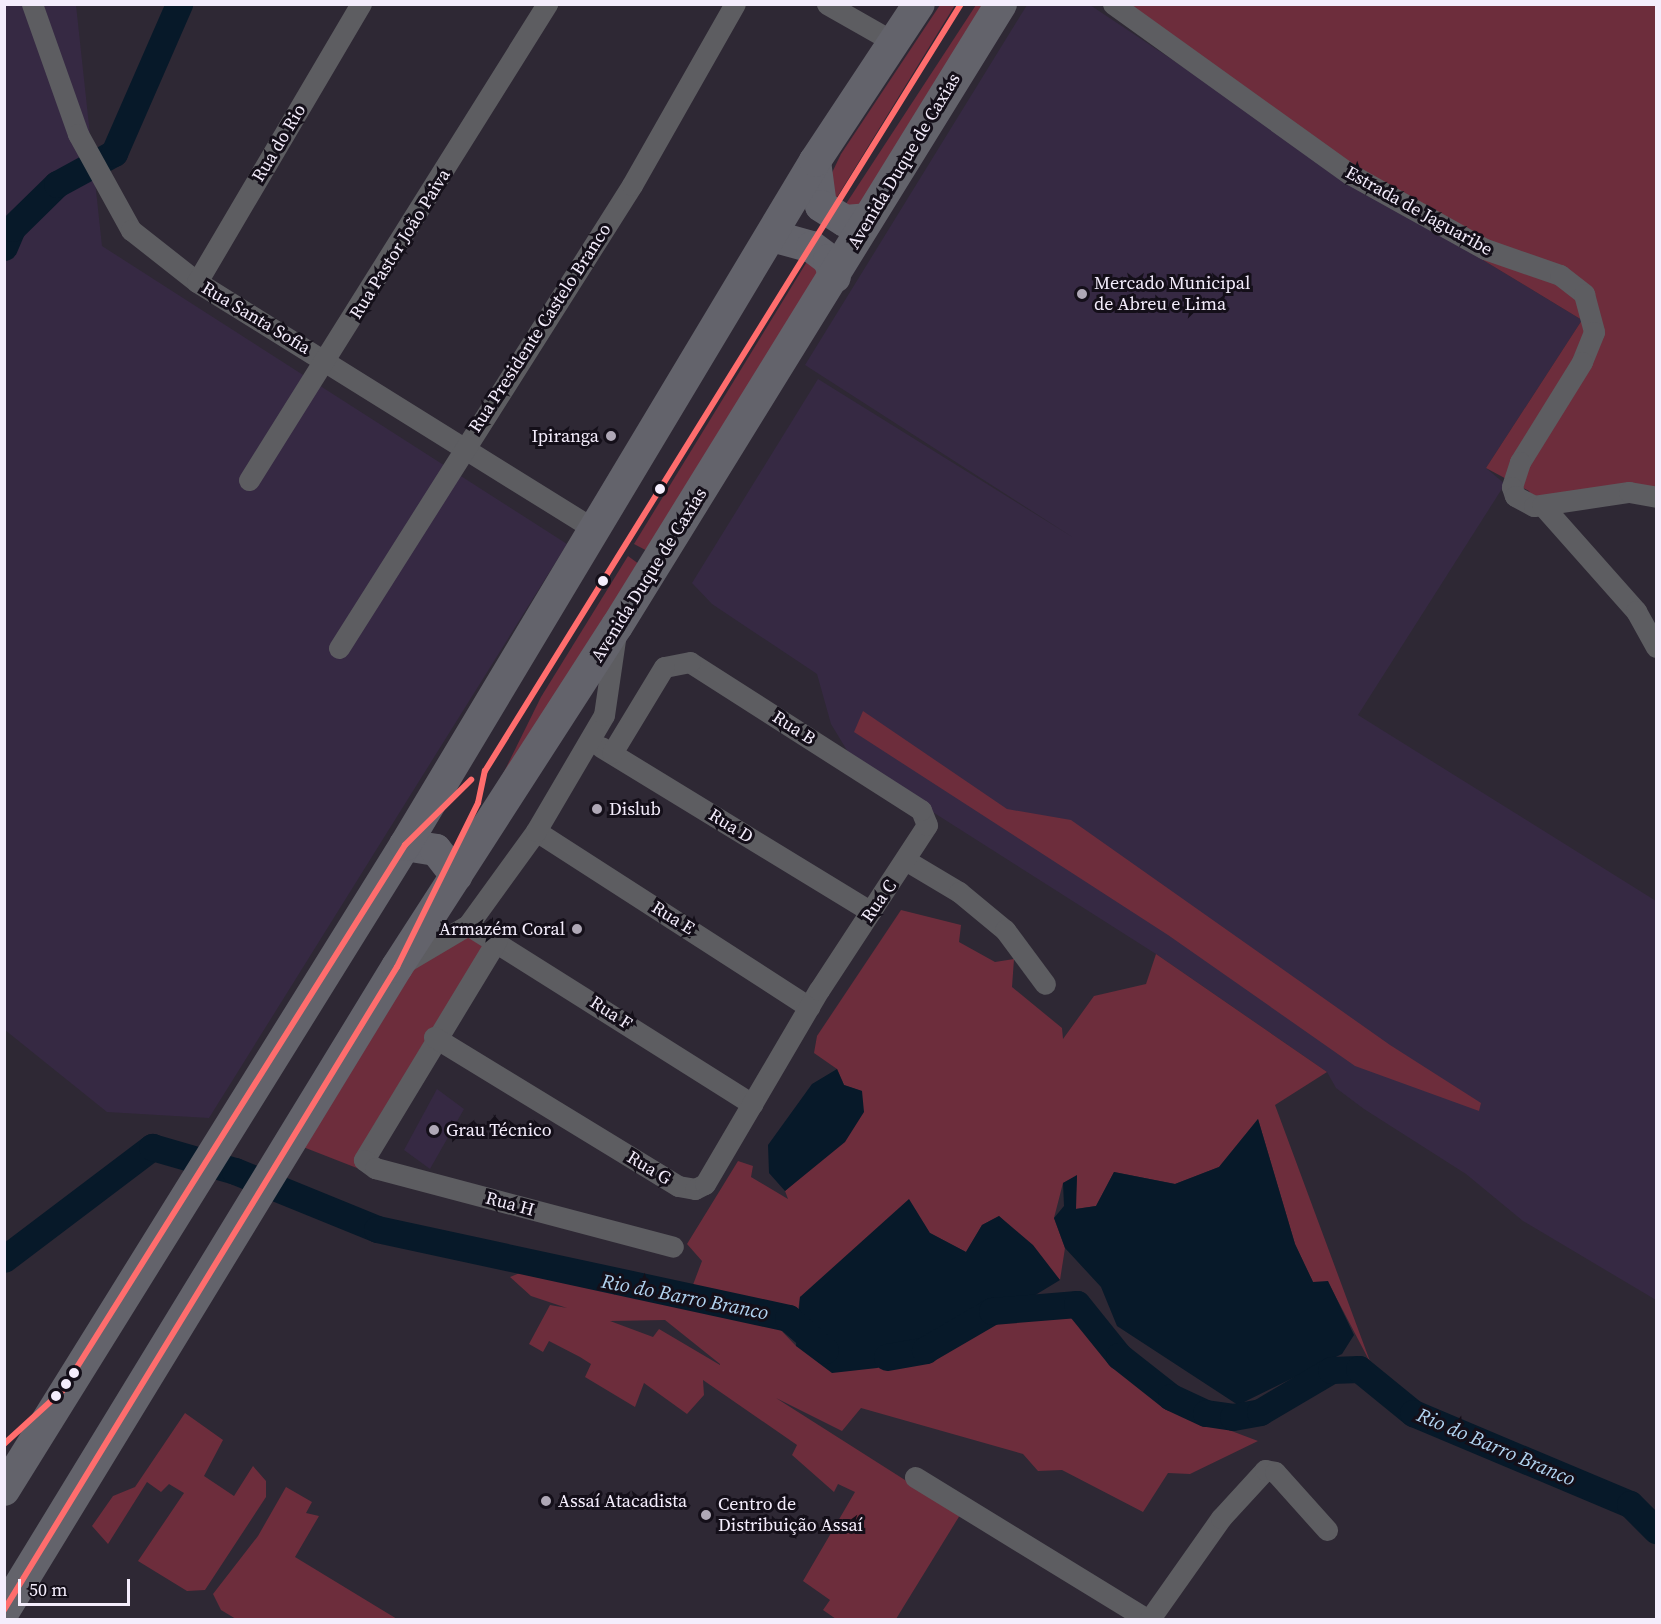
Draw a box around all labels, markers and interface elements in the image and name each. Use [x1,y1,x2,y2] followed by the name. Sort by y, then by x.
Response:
[843,69,965,253] street label: Avenida Duque de Caxias
[247,100,311,186] street label: Rua do Rio
[1342,162,1496,260] street label: Estrada de Jaguaribe
[345,165,455,323] street label: Rua Pastor João Paiva
[464,219,616,437] street label: Rua Presidente Castelo Branco
[1094,273,1250,316] place label: Mercado Municipal de Abreu e Lima
[198,277,314,359] street label: Rua Santa Sofia
[1075,287,1089,301] marker: Mercado Municipal de Abreu e Lima
[531,425,599,447] place label: Ipiranga
[604,429,618,443] marker: Ipiranga
[654,483,666,495] unlabelled marker
[587,484,711,666] street label: Avenida Duque de Caxias
[597,575,609,587] unlabelled marker
[769,706,819,750] street label: Rua B
[609,798,661,820] place label: Dislub
[590,802,604,816] marker: Dislub
[705,804,757,848] street label: Rua D
[857,876,901,926] street label: Rua C
[648,897,698,939] street label: Rua E
[439,918,565,940] place label: Armazém Coral
[570,922,584,936] marker: Armazém Coral
[586,991,636,1035] street label: Rua F
[446,1119,552,1141] place label: Grau Técnico
[427,1123,441,1137] marker: Grau Técnico
[623,1146,675,1190] street label: Rua G
[483,1187,537,1221] street label: Rua H
[600,1269,770,1325] water label: Rio do Barro Branco
[68,1367,80,1379] unlabelled marker
[60,1378,72,1390] unlabelled marker
[50,1390,62,1402] unlabelled marker
[1413,1403,1579,1491] water label: Rio do Barro Branco
[558,1490,687,1512] place label: Assaí Atacadista
[539,1494,553,1508] marker: Assaí Atacadista
[718,1494,863,1537] place label: Centro de Distribuição Assaí
[699,1508,713,1522] marker: Centro de Distribuição Assaí
[21,1567,134,1605] scale bar
[29,1577,67,1602] text: 50 m

